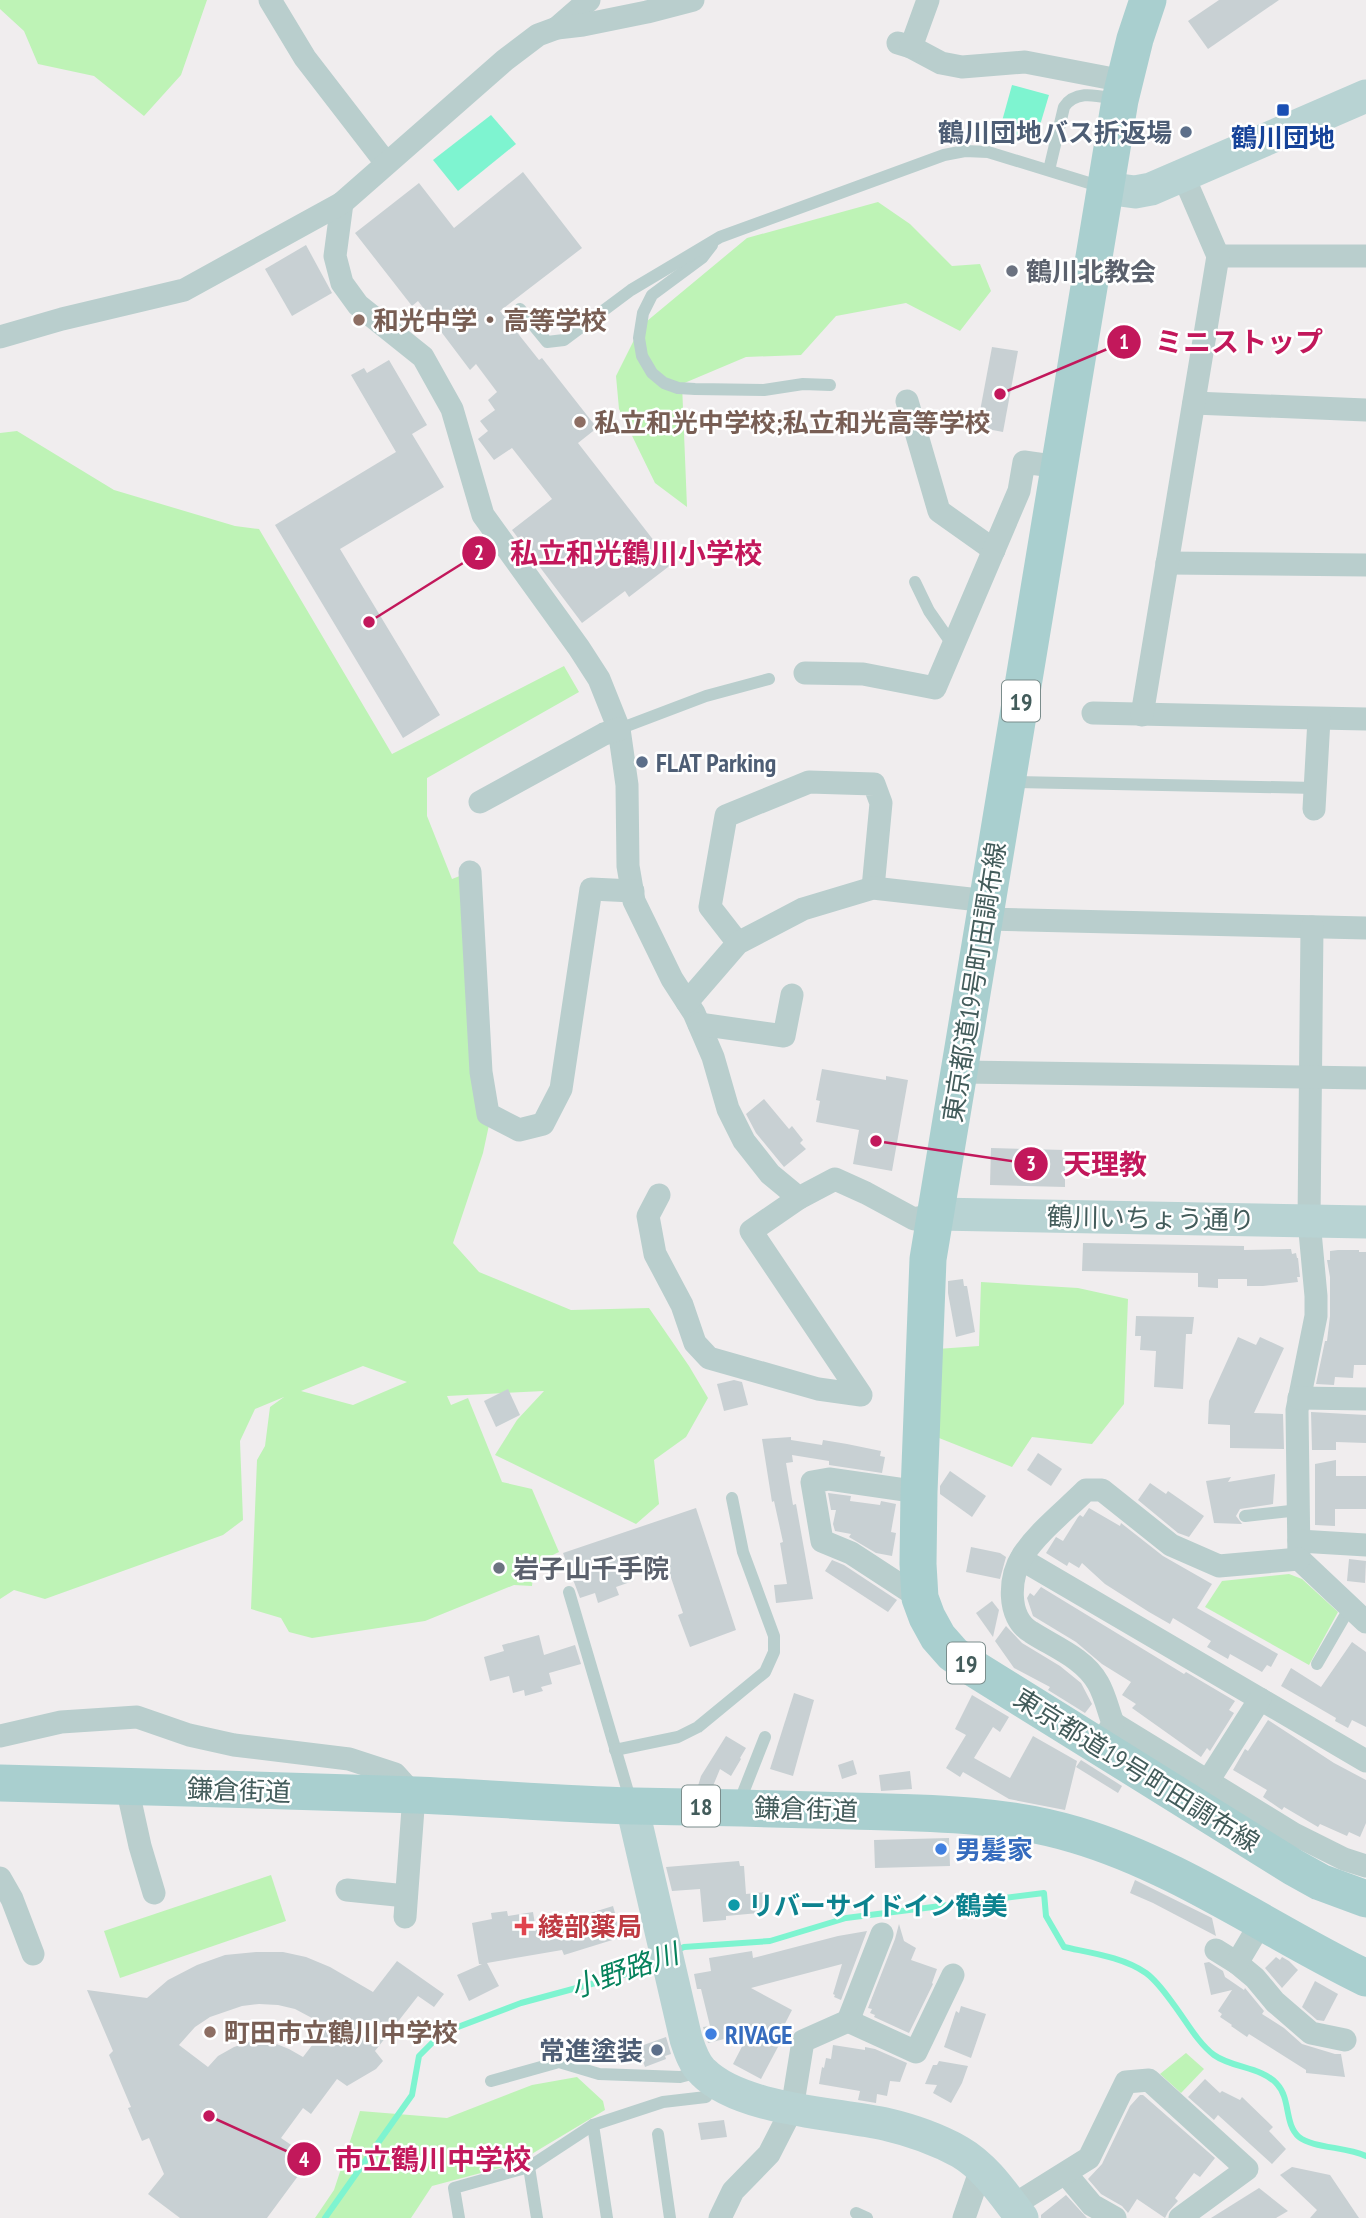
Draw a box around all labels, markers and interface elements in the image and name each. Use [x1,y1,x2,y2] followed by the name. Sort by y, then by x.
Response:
[1275,102,1291,118] marker: 鶴川団地
[938,116,1172,149] place label: 鶴川団地バス折返場
[1231,121,1335,154] place label: 鶴川団地
[1178,124,1194,140] marker: 鶴川団地バス折返場
[1026,255,1156,288] place label: 鶴川北教会
[1004,263,1020,279] marker: 鶴川北教会
[373,304,607,337] place label: 和光中学・高等学校
[351,312,367,328] marker: 和光中学・高等学校
[1106,318,1337,367] callout: ミニストップ
[1155,323,1323,360] text: ミニストップ
[1119,328,1129,355] text: 1
[594,406,991,439] place label: 私立和光中学校;私立和光高等学校
[572,414,588,430] marker: 私立和光中学校;私立和光高等学校
[461,528,776,577] callout: 私立和光鶴川小学校
[510,534,762,571] text: 私立和光鶴川小学校
[474,539,484,566] text: 2
[1002,680,1040,722] road number: 19
[656,746,776,779] place label: FLAT Parking
[634,754,650,770] marker: FLAT Parking
[936,839,1012,1125] street label: 東京都道19号町田調布線
[1014,1139,1161,1188] callout: 天理教
[1063,1145,1147,1182] text: 天理教
[1026,1150,1036,1177] text: 3
[1047,1200,1255,1236] street label: 鶴川いちょう通り
[513,1552,669,1585] place label: 岩子山千手院
[491,1560,507,1576] marker: 岩子山千手院
[947,1643,985,1684] road number: 19
[1008,1681,1266,1859] street label: 東京都道19号町田調布線
[186,1772,292,1808] street label: 鎌倉街道
[682,1786,720,1826] road number: 18
[753,1791,859,1827] street label: 鎌倉街道
[955,1833,1033,1866] place label: 男髪家
[933,1841,949,1857] marker: 男髪家
[748,1889,1007,1922] place label: リバーサイドイン鶴美
[726,1897,742,1913] marker: リバーサイドイン鶴美
[538,1910,642,1943] place label: 綾部薬局
[516,1918,532,1934] marker: 綾部薬局
[565,1933,686,2006] water label: 小野路川
[224,2016,458,2049] place label: 町田市立鶴川中学校
[725,2018,792,2051] place label: RIVAGE
[202,2024,218,2040] marker: 町田市立鶴川中学校
[703,2026,719,2042] marker: RIVAGE
[539,2034,643,2067] place label: 常進塗装
[649,2042,665,2058] marker: 常進塗装
[286,2135,545,2184] callout: 市立鶴川中学校
[335,2140,531,2177] text: 市立鶴川中学校
[299,2146,309,2173] text: 4

